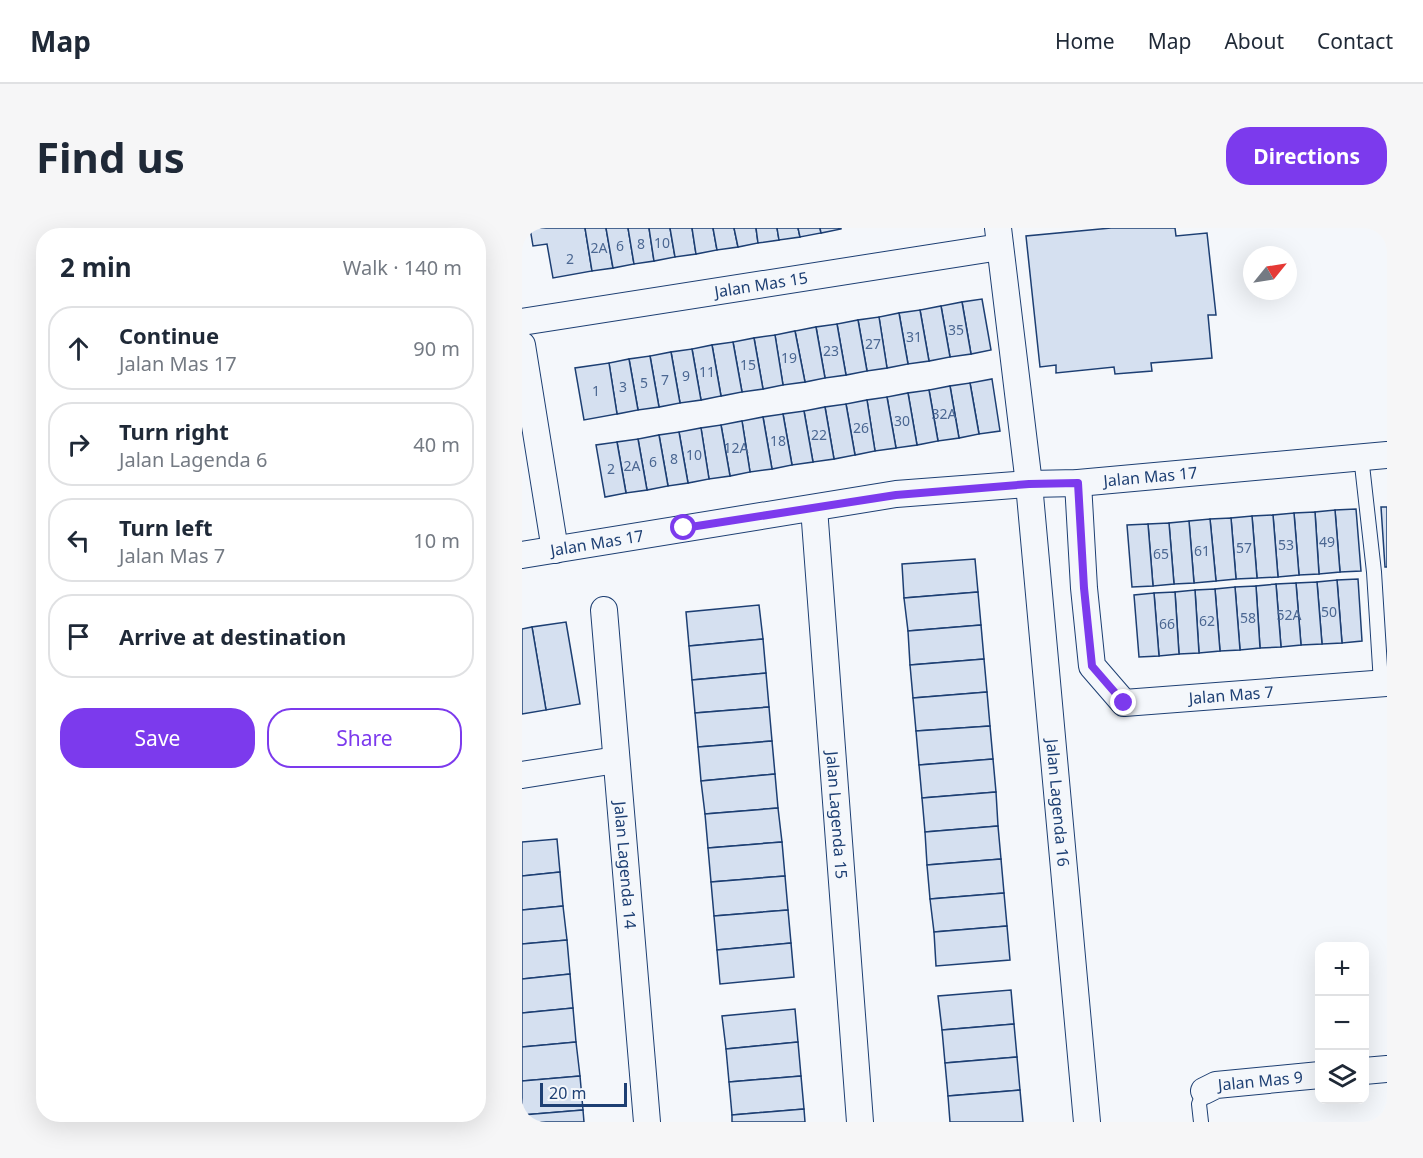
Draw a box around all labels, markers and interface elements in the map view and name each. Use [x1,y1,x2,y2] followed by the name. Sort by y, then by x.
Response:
[30,22,91,60] text: Map
[1055,27,1115,55] text: Home
[1148,27,1191,55] text: Map
[1224,27,1284,55] text: About
[1317,27,1393,55] text: Contact
[1226,127,1387,185] button: Directions
[36,128,185,185] text: Find us
[654,233,670,252] house number: 10
[637,234,645,253] house number: 8
[616,236,624,255] house number: 6
[591,238,608,257] house number: 2A
[1243,246,1297,300] north arrow
[60,249,132,285] text: 2 min
[566,249,574,268] house number: 2
[343,254,462,281] text: Walk · 140 m
[711,266,809,303] street label: Jalan Mas 15
[119,320,219,350] text: Continue
[948,320,964,339] house number: 35
[906,327,922,346] house number: 31
[62,332,95,365] icon: ahead
[865,334,881,353] house number: 27
[413,335,460,362] text: 90 m
[823,341,839,360] house number: 23
[781,348,797,367] house number: 19
[119,350,237,377] text: Jalan Mas 17
[740,355,756,374] house number: 15
[699,362,715,381] house number: 11
[682,366,690,385] house number: 9
[661,370,669,389] house number: 7
[640,373,648,392] house number: 5
[619,377,627,396] house number: 3
[592,381,600,400] house number: 1
[932,404,957,423] house number: 32A
[894,411,910,430] house number: 30
[119,416,229,446] text: Turn right
[853,418,869,437] house number: 26
[811,425,827,444] house number: 22
[62,428,95,461] icon: right
[413,431,460,458] text: 40 m
[770,431,786,450] house number: 18
[724,438,749,457] house number: 12A
[686,445,702,464] house number: 10
[119,446,267,473] text: Jalan Lagenda 6
[670,449,678,468] house number: 8
[649,452,657,471] house number: 6
[624,456,641,475] house number: 2A
[607,459,615,478] house number: 2
[1100,461,1198,492] street label: Jalan Mas 17
[119,512,213,542] text: Turn left
[670,514,696,540] route start
[62,524,95,557] icon: left
[547,524,645,562] street label: Jalan Mas 17
[413,527,460,554] text: 10 m
[1319,532,1335,551] house number: 49
[1278,535,1294,554] house number: 53
[1236,538,1252,557] house number: 57
[1194,541,1210,560] house number: 61
[119,542,225,569] text: Jalan Mas 7
[1153,544,1169,563] house number: 65
[1321,602,1337,621] house number: 50
[1277,605,1302,624] house number: 52A
[1240,608,1256,627] house number: 58
[1199,611,1215,630] house number: 62
[1159,614,1175,633] house number: 66
[62,620,95,653] icon: arrive
[119,621,346,651] text: Arrive at destination
[1186,681,1274,709] street label: Jalan Mas 7
[1110,689,1136,715] route end
[60,708,255,768] button: Save
[267,708,462,768] button: Share
[1041,736,1075,868] street label: Jalan Lagenda 16
[821,749,853,880] street label: Jalan Lagenda 15
[609,798,642,930] street label: Jalan Lagenda 14
[1315,942,1369,1104] map controls
[1315,942,1369,996] button: +
[1315,996,1369,1050] button: −
[1315,1050,1369,1104] button: layers
[1215,1066,1304,1096] street label: Jalan Mas 9
[540,1080,627,1108] scale bar
[549,1082,586,1104] text: 20 m

